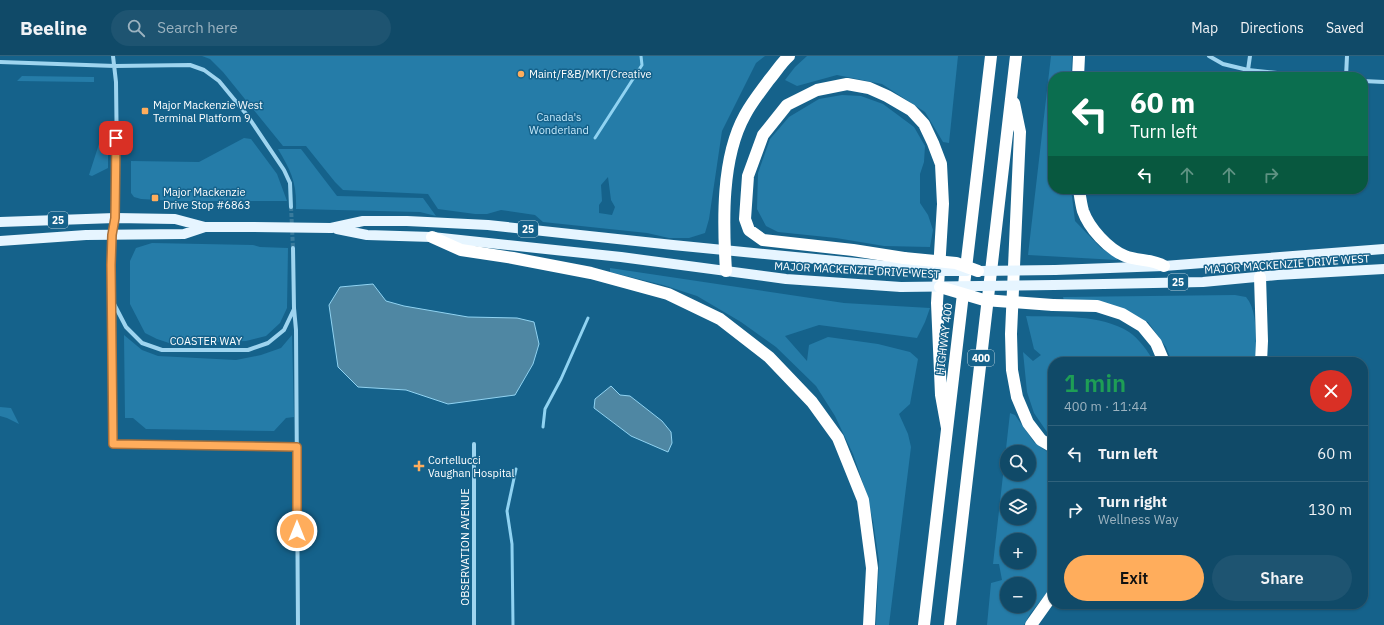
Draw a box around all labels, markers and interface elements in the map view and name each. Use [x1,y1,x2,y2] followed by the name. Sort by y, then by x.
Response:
[111,10,391,46] search box
[20,16,87,40] text: Beeline
[125,17,147,39] icon: search
[157,18,238,37] text: Search here
[1191,19,1218,37] text: Map
[1240,19,1304,37] text: Directions
[1326,19,1364,37] text: Saved
[529,67,652,81] place label: Maint/F&B/MKT/Creative
[516,69,526,79] marker: Maint/F&B/MKT/Creative
[1130,84,1195,121] text: 60 m
[1064,88,1116,140] icon: left
[153,98,263,125] place label: Major Mackenzie West Terminal Platform 9
[140,106,150,116] marker: Major Mackenzie West Terminal Platform 9
[529,110,589,137] park label: Canada's Wonderland
[1130,120,1198,143] text: Turn left
[99,121,133,155] pin
[105,127,127,149] icon: arrive
[1134,164,1156,186] icon: left
[1176,164,1198,186] icon: ahead
[1218,164,1240,186] icon: ahead
[1260,164,1282,186] icon: right
[163,185,251,212] place label: Major Mackenzie Drive Stop #6863
[150,193,160,203] marker: Major Mackenzie Drive Stop #6863
[48,212,68,228] road number: 25
[518,221,538,237] road number: 25
[1204,251,1371,277] street label: MAJOR MACKENZIE DRIVE WEST
[774,259,941,281] street label: MAJOR MACKENZIE DRIVE WEST
[1168,274,1188,290] road number: 25
[933,302,955,376] street label: HIGHWAY 400
[170,334,243,348] street label: COASTER WAY
[968,350,994,366] road number: 400
[1064,367,1126,399] text: 1 min
[1310,370,1352,412] button: close
[1064,398,1147,415] text: 400 m · 11:44
[1064,443,1086,465] icon: left
[1098,444,1158,463] text: Turn left
[1317,444,1352,463] text: 60 m
[1000,445,1036,613] map controls
[1000,445,1036,481] button: search
[428,453,514,480] place label: Cortellucci Vaughan Hospital
[413,460,425,472] marker: Cortellucci Vaughan Hospital
[458,488,472,606] street label: OBSERVATION AVENUE
[1000,489,1036,525] button: layers
[1098,492,1167,511] text: Turn right
[1064,499,1086,521] icon: right
[1308,500,1352,519] text: 130 m
[276,510,318,552] position arrow
[1098,511,1179,528] text: Wellness Way
[1000,533,1036,569] button: +
[1064,555,1204,601] button: Exit
[1212,555,1352,601] button: Share
[1000,577,1036,613] button: −

